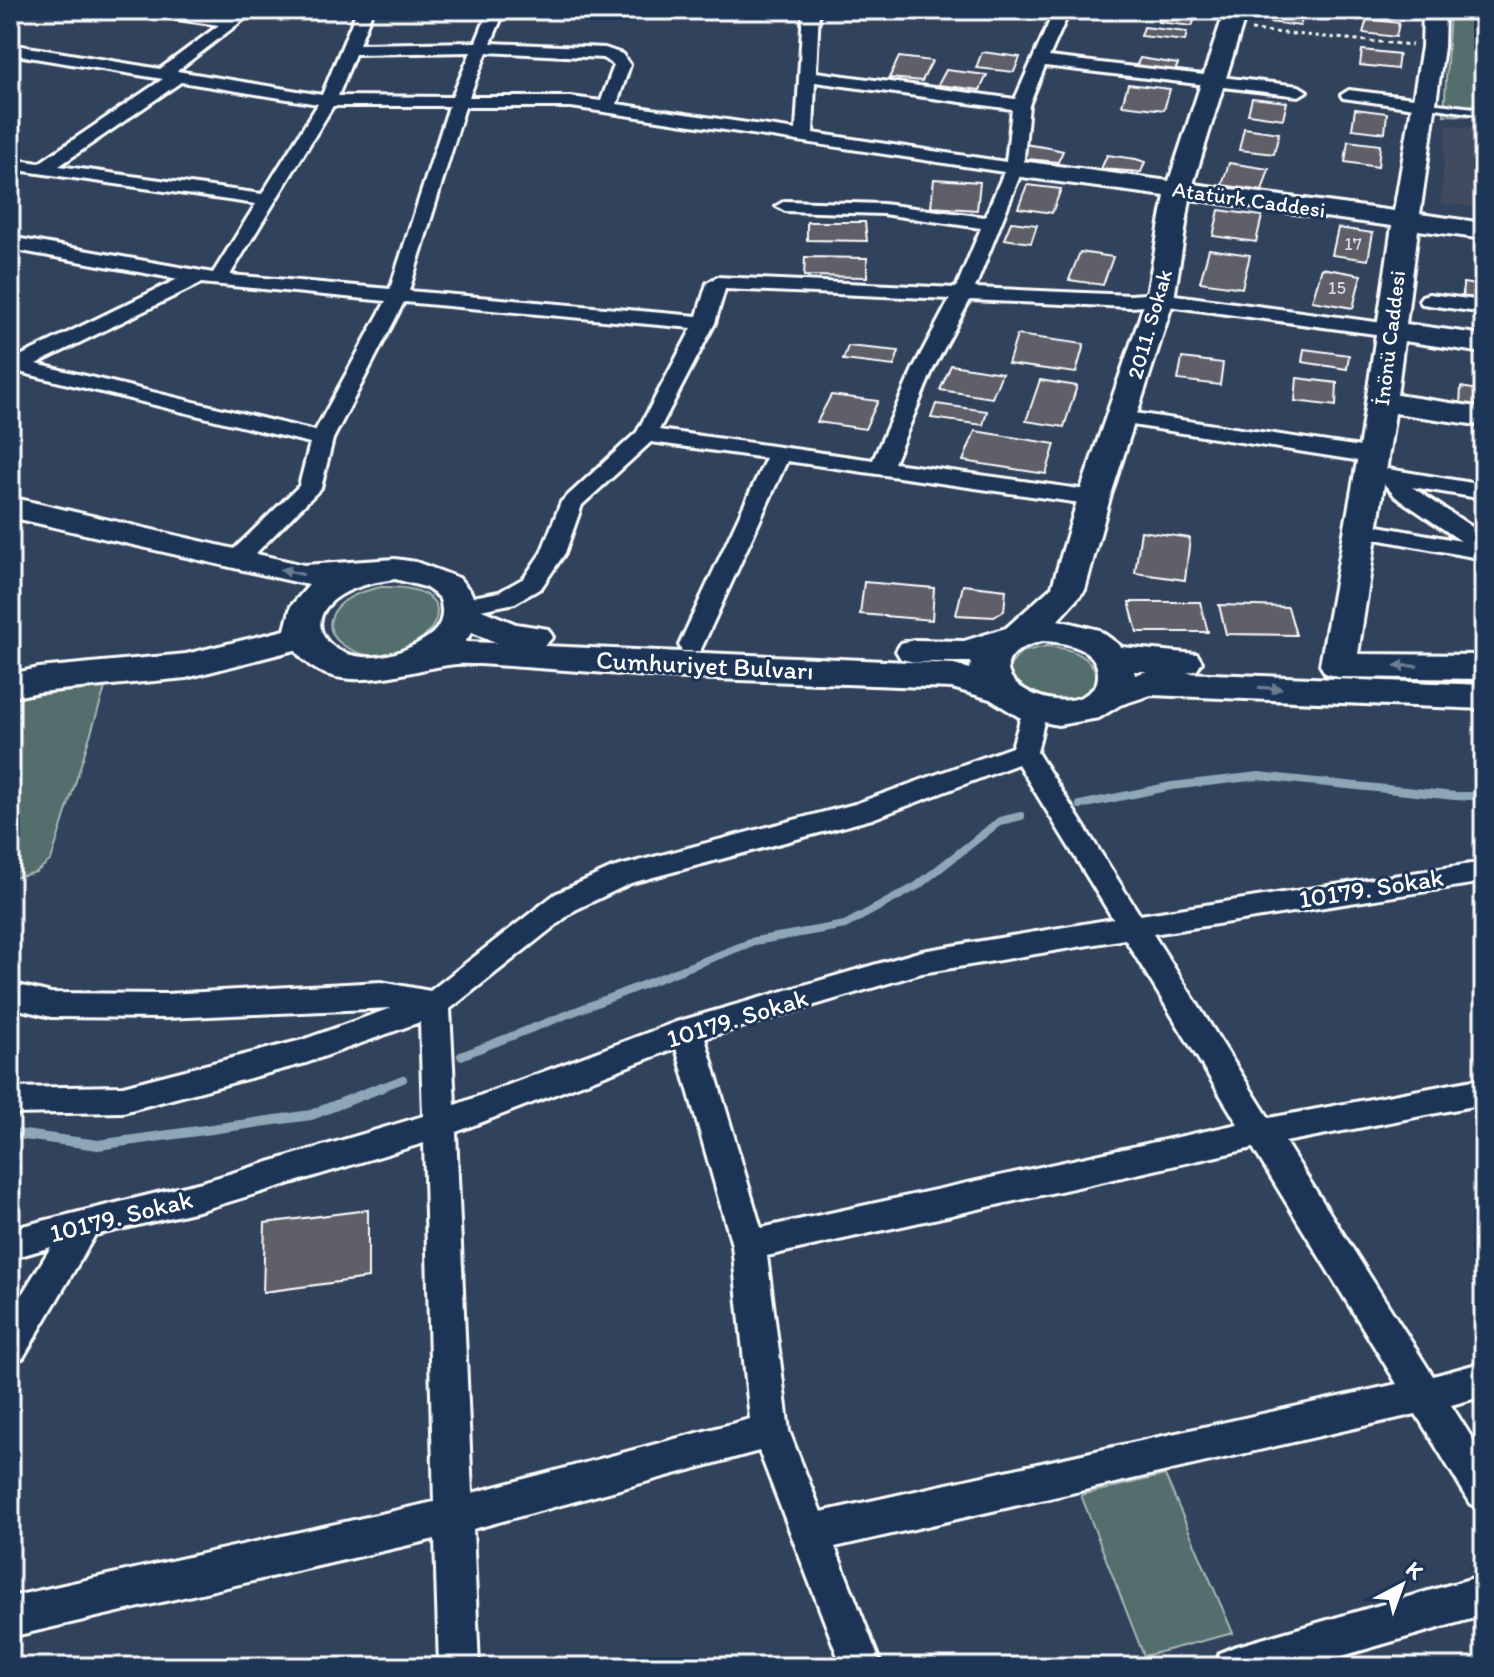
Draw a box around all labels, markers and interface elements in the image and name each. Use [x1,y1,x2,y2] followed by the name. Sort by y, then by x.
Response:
[1171,175,1327,224] street label: Atatürk Caddesi
[1344,233,1362,255] house number: 17
[1121,266,1178,382] street label: 2011. Sokak
[1368,269,1411,407] street label: İnönü Caddesi
[1328,277,1346,299] house number: 15
[279,565,304,578] one-way arrow
[595,643,815,687] street label: Cumhuriyet Bulvarı
[1393,660,1418,672] one-way arrow
[1258,682,1283,695] one-way arrow
[1296,861,1446,915] street label: 10179. Sokak
[662,981,812,1055] street label: 10179. Sokak
[46,1183,196,1249] street label: 10179. Sokak
[1362,1545,1442,1625] north arrow
[1401,1555,1430,1586] text: K

